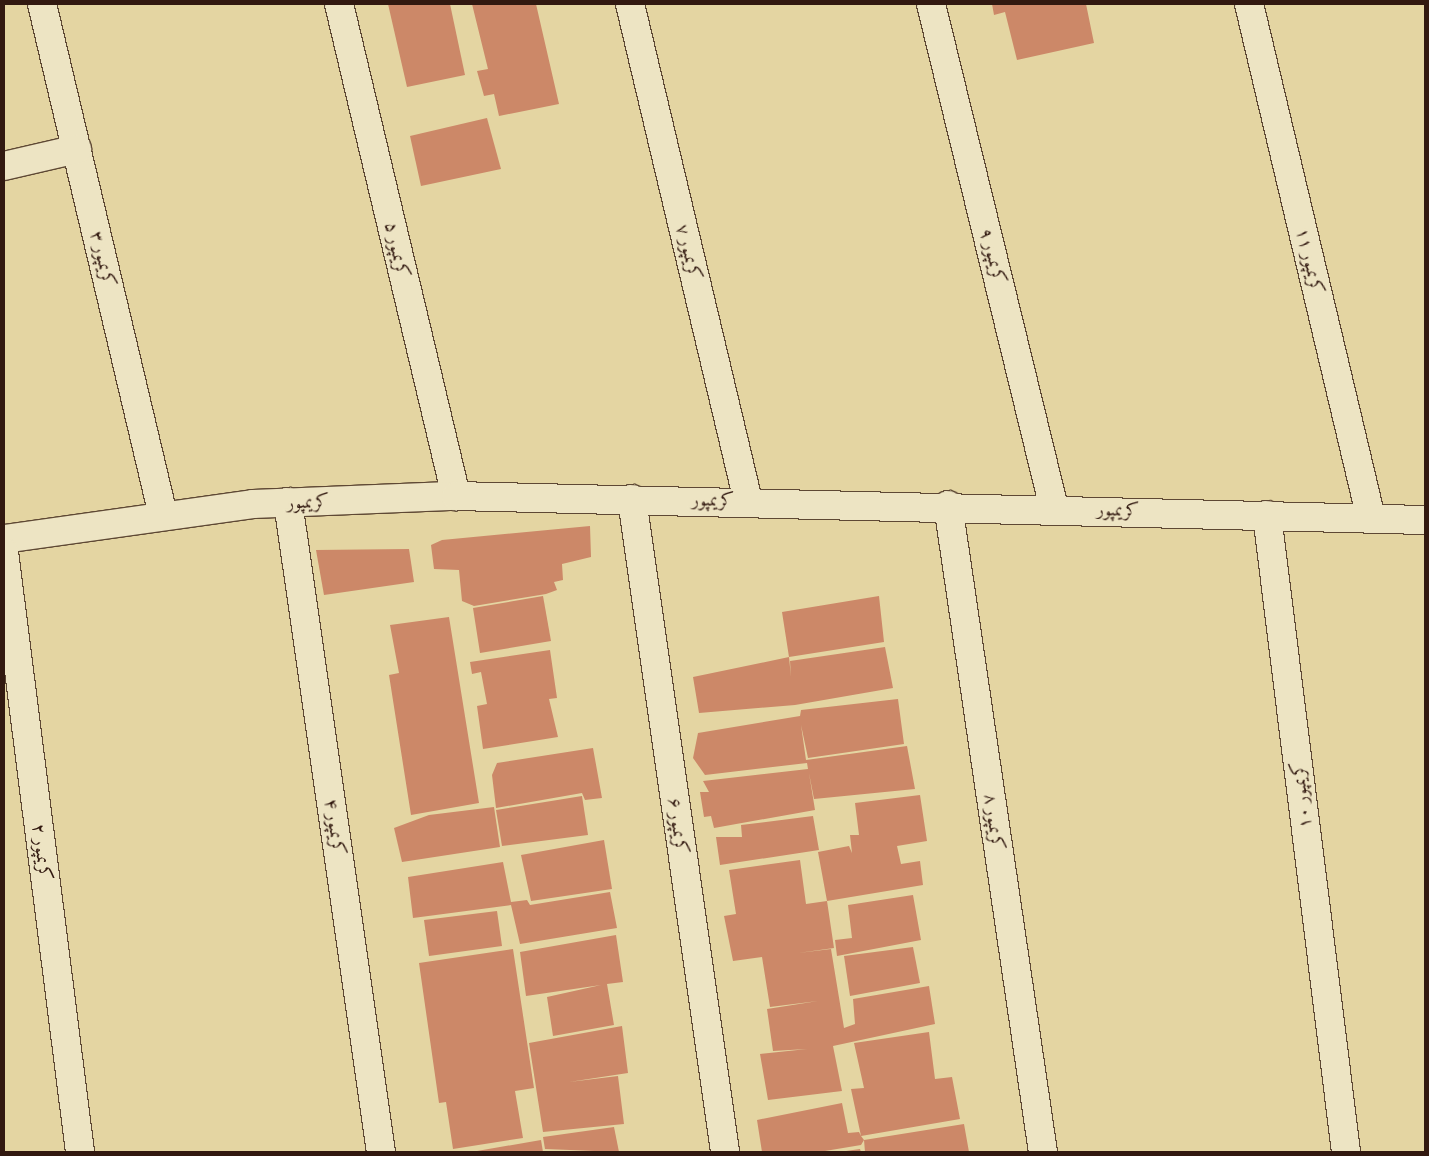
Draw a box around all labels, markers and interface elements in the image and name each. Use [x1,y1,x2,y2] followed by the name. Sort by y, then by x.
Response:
[380,220,414,280] street label: کریمپور ۵
[672,222,706,282] street label: کریمپور ۷
[976,226,1010,286] street label: کریمپور ۹
[1292,226,1328,296] street label: کریمپور ۱۱
[86,229,120,289] street label: کریمپور ۳
[692,489,734,511] street label: کریمپور
[286,490,330,514] street label: کریمپور
[1096,498,1140,522] street label: کریمپور
[1286,760,1316,830] street label: کریمپور ۱۰
[979,792,1009,852] street label: کریمپور ۸
[663,796,693,856] street label: کریمپور ۶
[320,797,350,857] street label: کریمپور ۴
[28,822,56,882] street label: کریمپور ۲

